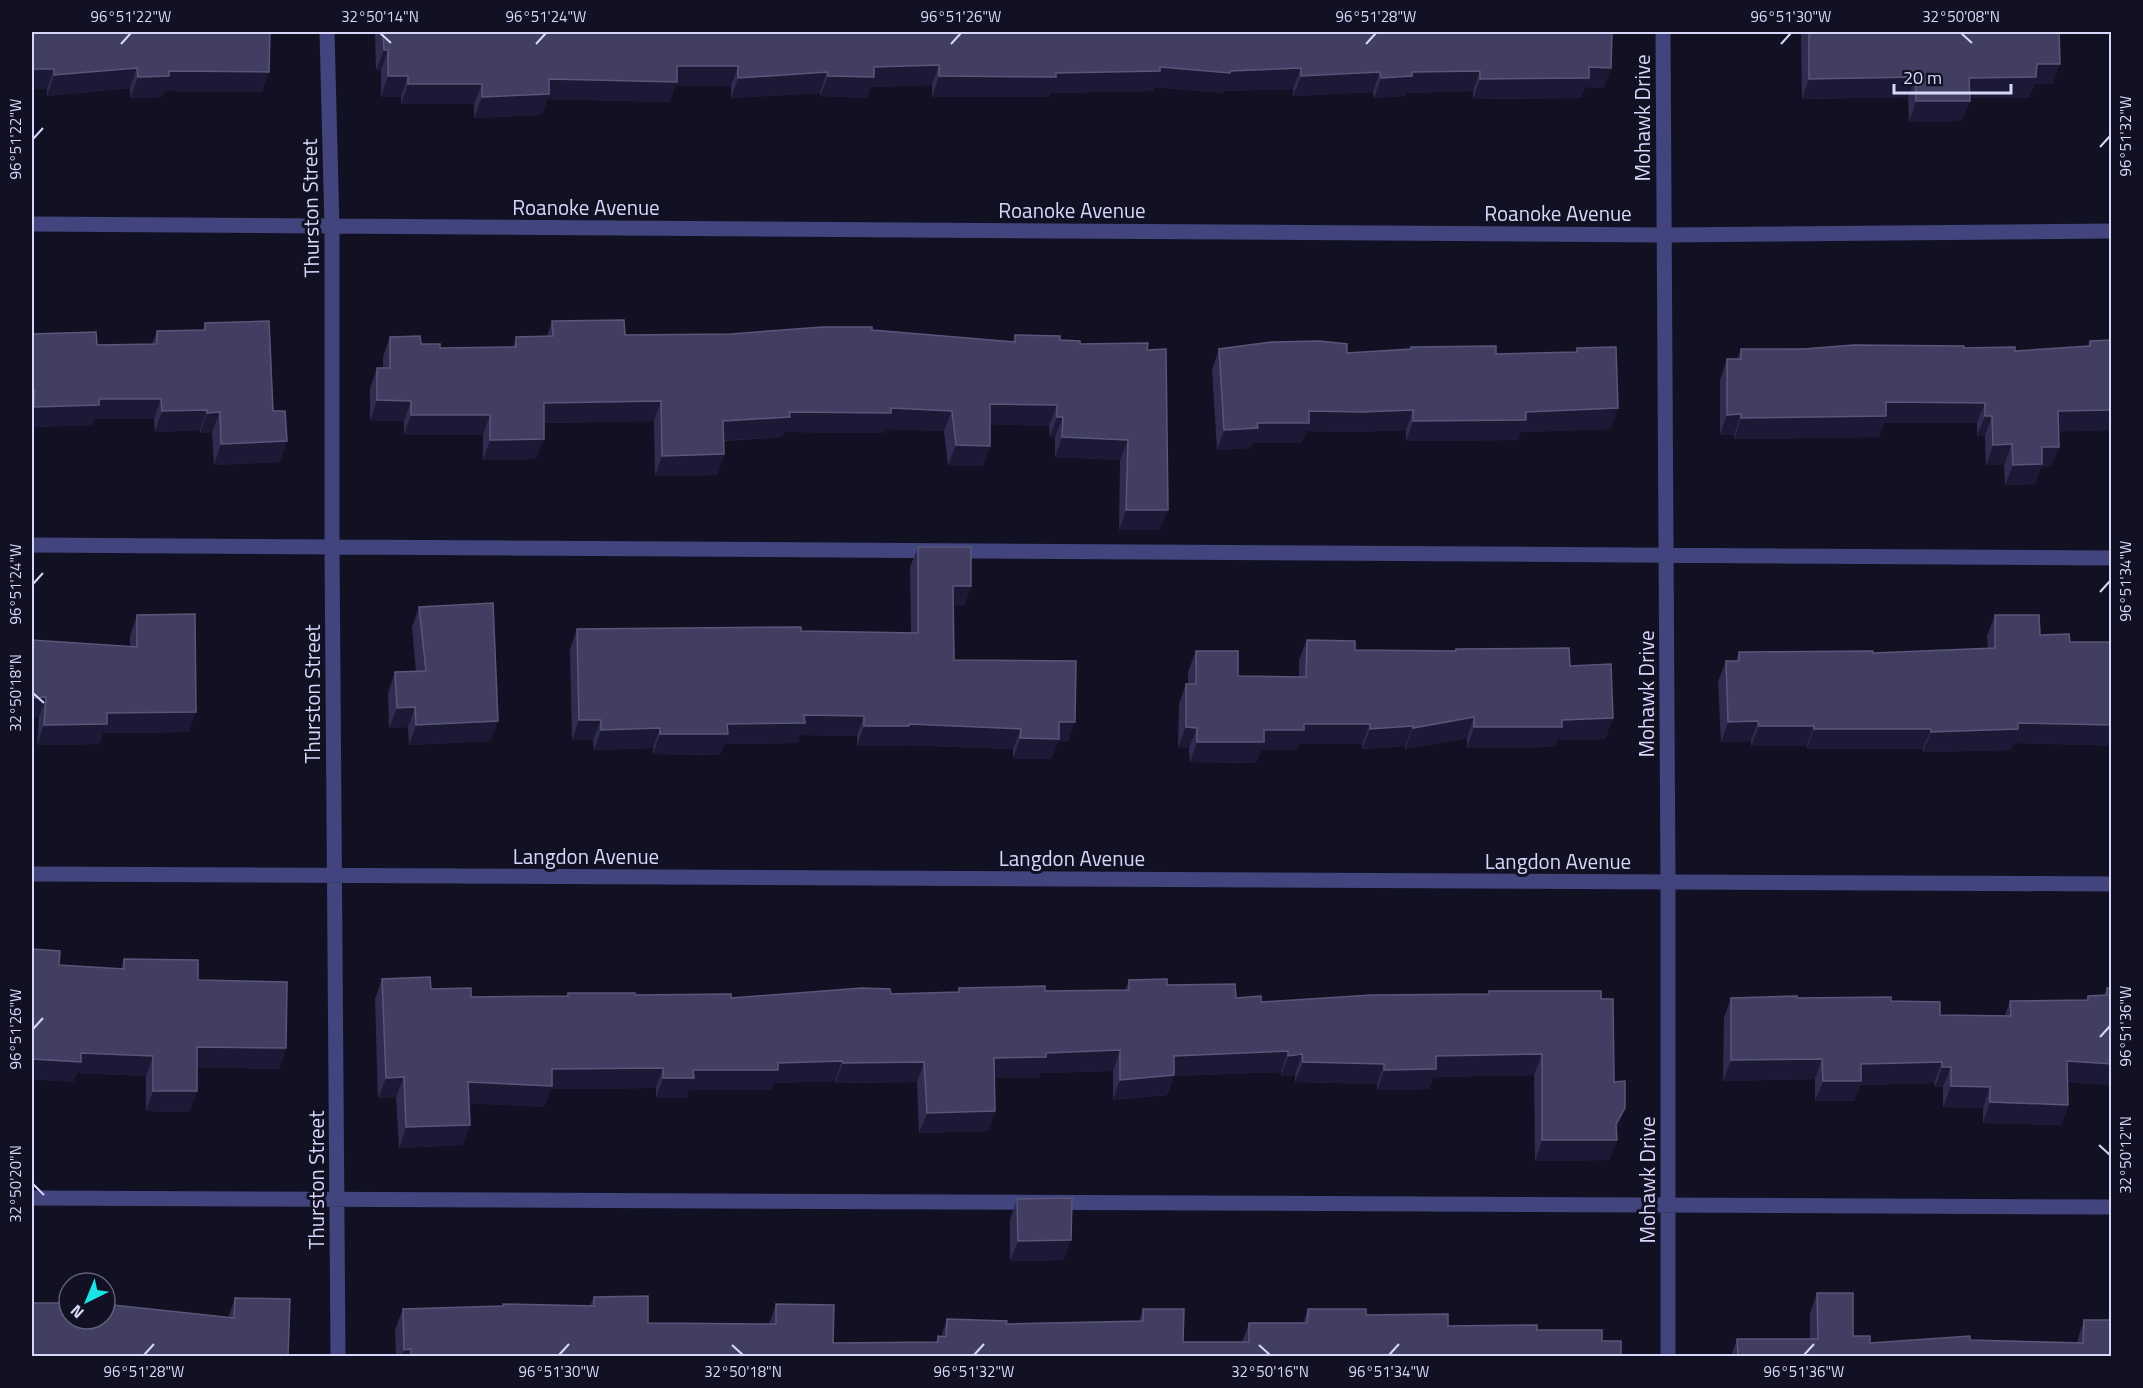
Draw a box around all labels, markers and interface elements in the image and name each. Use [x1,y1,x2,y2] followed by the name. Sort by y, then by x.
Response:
[91,5,171,28] text: 96°51'22"W
[341,5,419,28] text: 32°50'14"N
[506,5,586,28] text: 96°51'24"W
[921,5,1001,28] text: 96°51'26"W
[1336,5,1416,28] text: 96°51'28"W
[1751,5,1831,28] text: 96°51'30"W
[1922,5,2000,28] text: 32°50'08"N
[1626,54,1658,182] street label: Mohawk Drive
[1894,57,2011,95] scale bar
[1903,64,1942,91] text: 20 m
[2114,96,2137,176] text: 96°51'32"W
[4,99,27,179] text: 96°51'22"W
[293,138,327,278] street label: Thurston Street
[512,191,660,223] street label: Roanoke Avenue
[998,194,1146,226] street label: Roanoke Avenue
[1484,197,1632,229] street label: Roanoke Avenue
[2114,541,2137,621] text: 96°51'34"W
[4,544,27,624] text: 96°51'24"W
[296,624,328,764] street label: Thurston Street
[1630,630,1662,758] street label: Mohawk Drive
[4,654,27,732] text: 32°50'18"N
[513,840,659,872] street label: Langdon Avenue
[999,842,1145,874] street label: Langdon Avenue
[1485,845,1631,877] street label: Langdon Avenue
[2114,986,2137,1066] text: 96°51'36"W
[4,989,27,1069] text: 96°51'26"W
[300,1110,332,1250] street label: Thurston Street
[1631,1116,1663,1244] street label: Mohawk Drive
[2114,1116,2137,1194] text: 32°50'12"N
[4,1145,27,1223] text: 32°50'20"N
[57,1271,117,1331] north arrow
[65,1299,89,1325] text: N
[104,1360,184,1383] text: 96°51'28"W
[519,1360,599,1383] text: 96°51'30"W
[704,1360,782,1383] text: 32°50'18"N
[934,1360,1014,1383] text: 96°51'32"W
[1231,1360,1309,1383] text: 32°50'16"N
[1349,1360,1429,1383] text: 96°51'34"W
[1764,1360,1844,1383] text: 96°51'36"W

